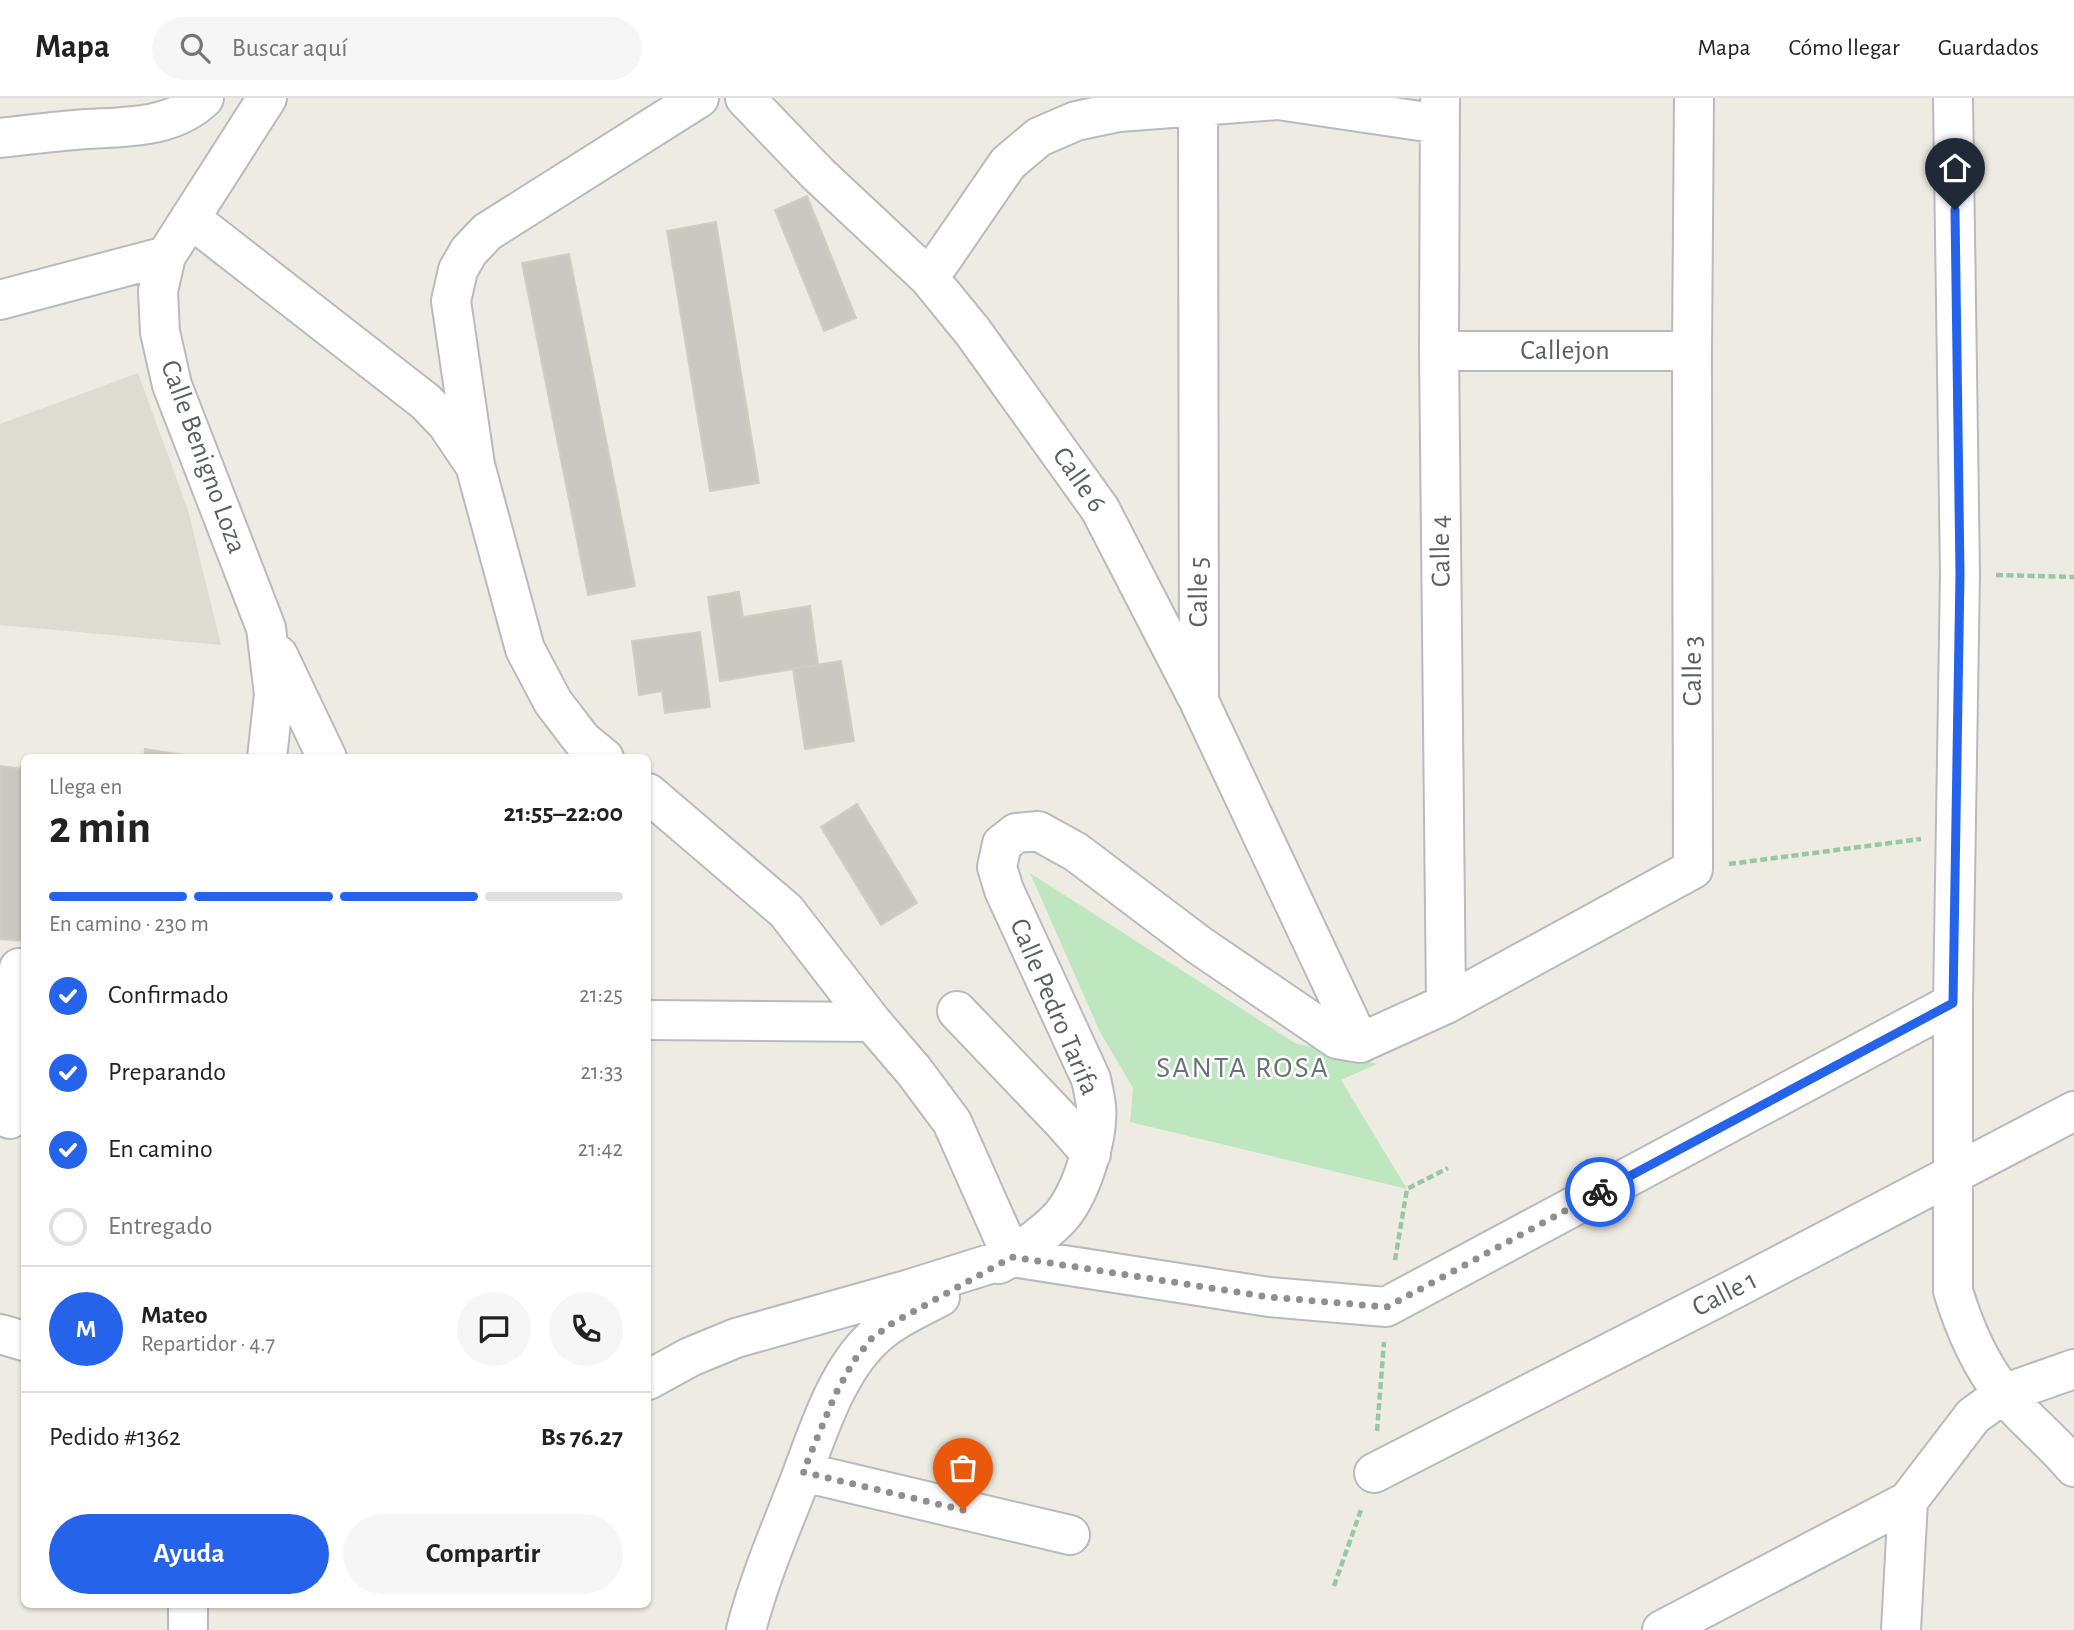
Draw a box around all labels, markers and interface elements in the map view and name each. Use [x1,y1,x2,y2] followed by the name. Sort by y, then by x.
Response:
[152,17,642,80] search box
[176,29,214,67] icon: search
[35,31,110,64] text: Mapa
[232,35,348,61] text: Buscar aquí
[1697,36,1751,60] text: Mapa
[1789,36,1900,60] text: Cómo llegar
[1938,36,2039,60] text: Guardados
[1925,138,1985,210] pin
[1936,149,1974,187] icon: home
[1520,337,1610,365] street label: Callejon
[155,357,251,557] street label: Calle Benigno Loza
[1047,442,1111,518] street label: Calle 6
[1426,515,1456,587] street label: Calle 4
[1185,557,1213,627] street label: Calle 5
[1679,636,1707,706] street label: Calle 3
[49,776,122,799] text: Llega en
[503,800,623,826] text: 21:55–22:00
[49,805,151,851] text: 2 min
[49,913,209,936] text: En camino · 230 m
[1004,915,1104,1099] street label: Calle Pedro Tarifa
[49,977,87,1015] icon: check
[108,982,229,1008] text: Confirmado
[579,984,623,1007] text: 21:25
[1156,1053,1330,1083] district label: SANTA ROSA
[49,1054,87,1092] icon: check
[108,1059,226,1085] text: Preparando
[580,1061,623,1084] text: 21:33
[49,1131,87,1169] icon: check
[108,1136,213,1162] text: En camino
[578,1138,623,1161] text: 21:42
[1565,1157,1635,1227] courier
[1581,1173,1619,1211] icon: bike
[108,1213,213,1239] text: Entregado
[1688,1266,1762,1322] street label: Calle 1
[457,1292,531,1366] button: chat
[549,1292,623,1366] button: phone
[141,1302,208,1328] text: Mateo
[76,1316,96,1342] text: M
[141,1333,275,1356] text: Repartidor · 4.7
[49,1424,181,1450] text: Pedido #1362
[541,1424,623,1450] text: Bs 76.27
[933,1438,993,1510] pin
[944,1449,982,1487] icon: bag
[49,1514,329,1594] button: Ayuda
[343,1514,623,1594] button: Compartir

